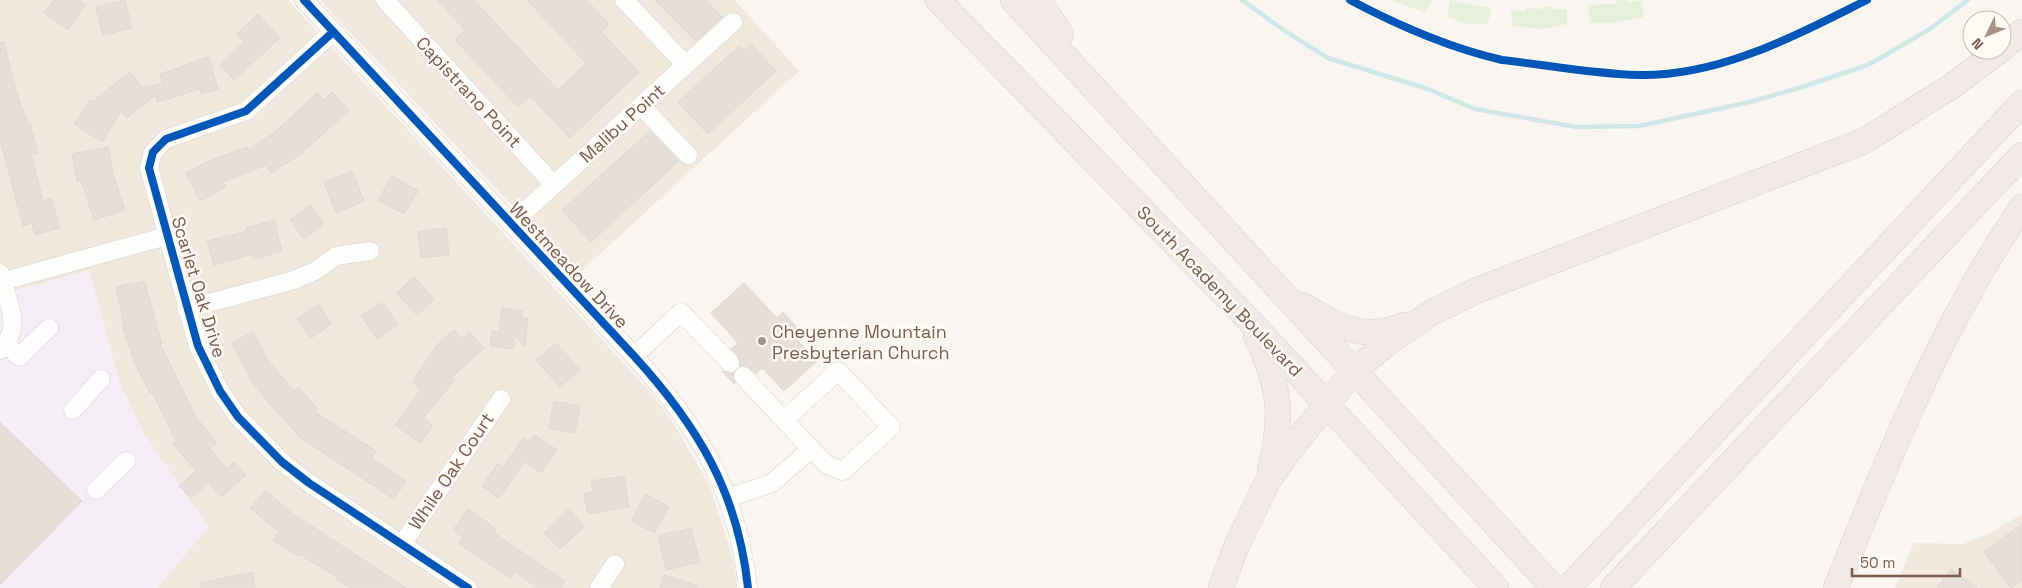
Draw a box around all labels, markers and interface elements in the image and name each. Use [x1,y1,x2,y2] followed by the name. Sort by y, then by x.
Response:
[1962,10,2012,60] north arrow
[411,31,527,153] street label: Capistrano Point
[1968,34,1987,53] text: N
[575,79,669,167] street label: Malibu Point
[504,197,634,333] street label: Westmeadow Drive
[1132,201,1308,381] street label: South Academy Boulevard
[167,214,231,360] street label: Scarlet Oak Drive
[772,320,950,364] place label: Cheyenne Mountain Presbyterian Church
[756,335,768,347] marker: Cheyenne Mountain Presbyterian Church
[403,408,499,534] street label: While Oak Court
[1852,546,1960,578] scale bar
[1860,553,1895,572] text: 50 m

